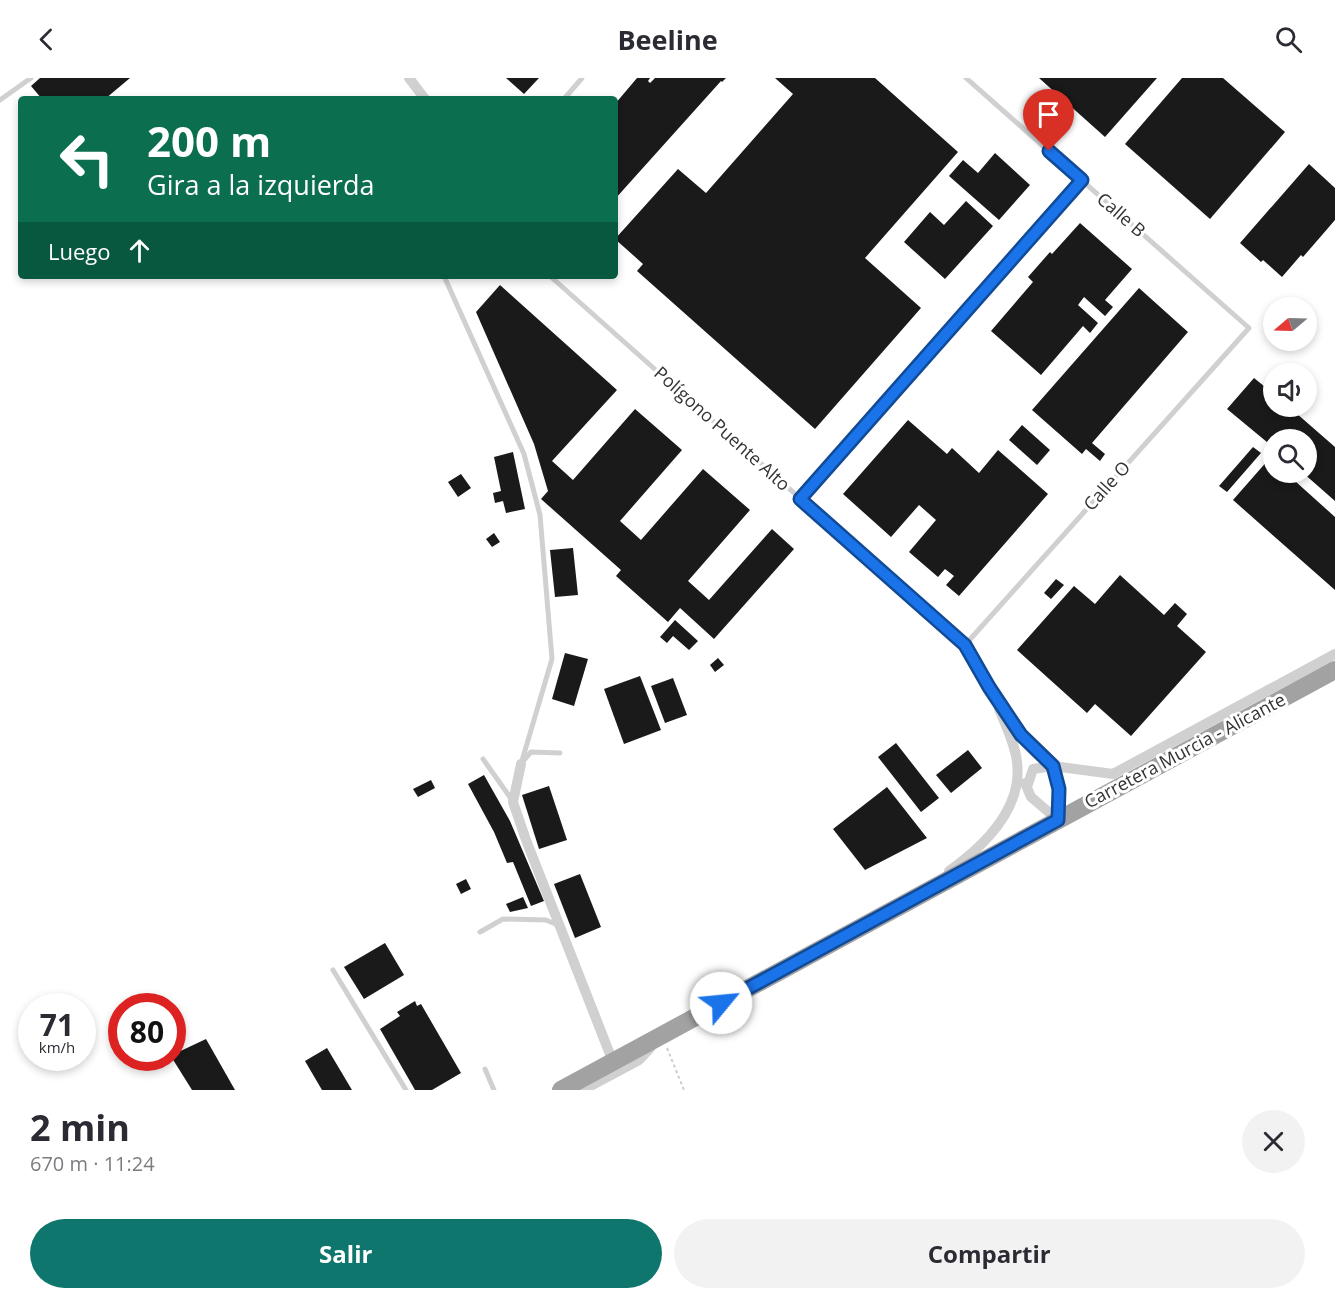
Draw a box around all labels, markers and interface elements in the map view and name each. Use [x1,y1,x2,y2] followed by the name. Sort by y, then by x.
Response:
[617,21,718,58] text: Beeline
[30,23,63,56] icon: back
[1272,23,1305,56] icon: search
[1023,89,1074,151] pin
[1032,98,1065,131] icon: arrive
[147,112,271,169] text: 200 m
[48,120,126,198] icon: left
[147,166,374,203] text: Gira a la izquierda
[1092,187,1151,242] street label: Calle B
[123,234,156,267] icon: ahead
[48,236,111,266] text: Luego
[1263,297,1317,351] north arrow
[1263,297,1317,483] map controls
[650,361,796,496] street label: Polígono Puente Alto
[1263,363,1317,417] button: sound
[1263,429,1317,483] button: search
[1078,455,1135,515] street label: Calle O
[1080,687,1289,813] street label: Carretera Murcia - Alicante
[689,971,753,1035] position arrow
[108,993,186,1071] speed limit sign: 80
[40,1004,74,1045] text: 71
[39,1037,75,1057] text: km/h
[30,1103,130,1152] text: 2 min
[1242,1110,1305,1173] button: close
[30,1150,155,1177] text: 670 m · 11:24
[30,1219,662,1288] button: Salir
[674,1219,1305,1288] button: Compartir

